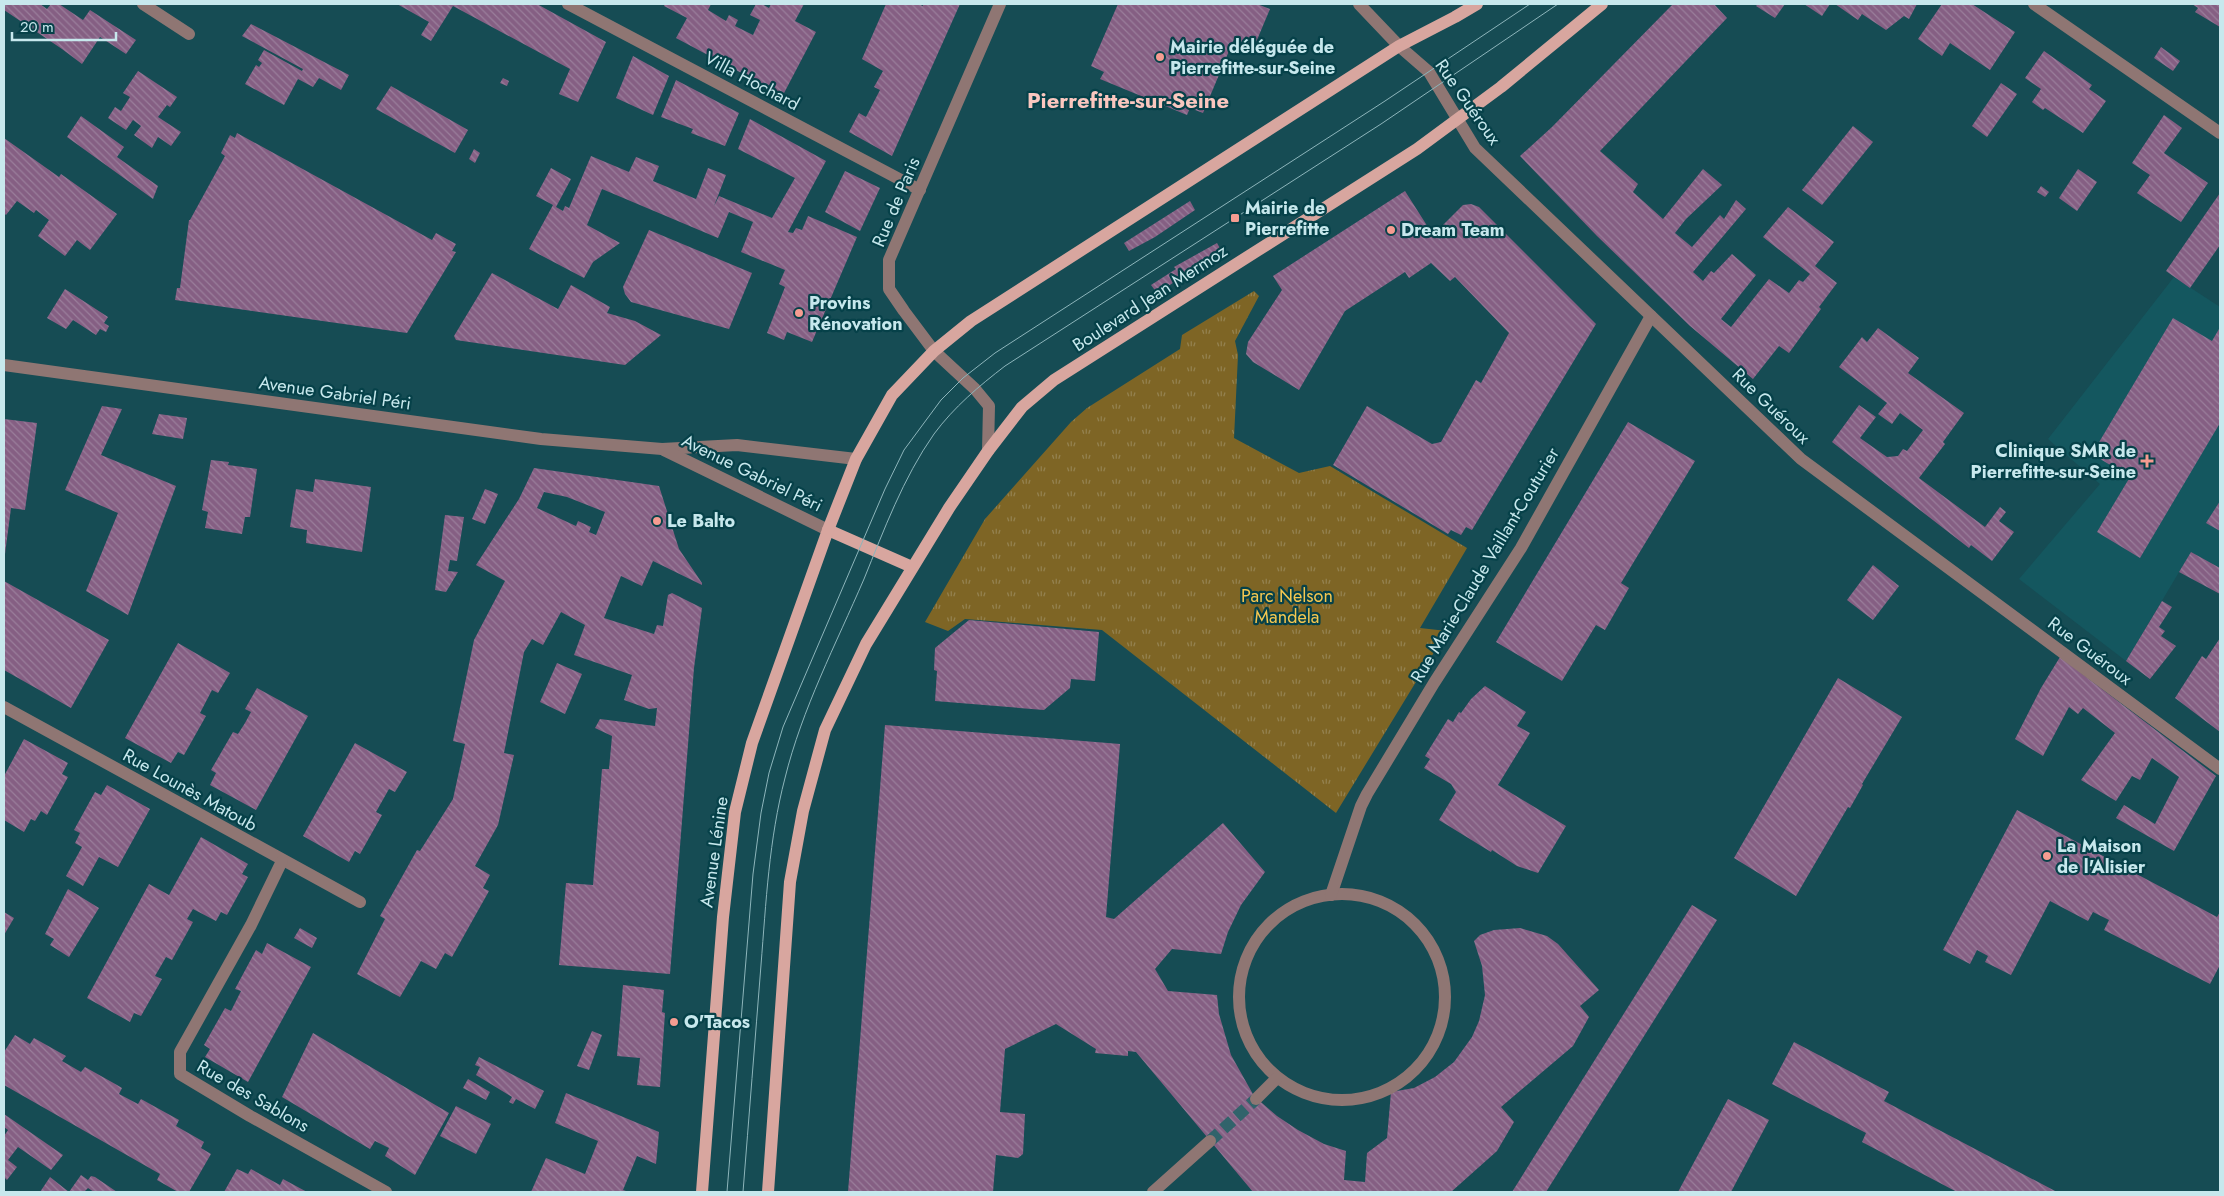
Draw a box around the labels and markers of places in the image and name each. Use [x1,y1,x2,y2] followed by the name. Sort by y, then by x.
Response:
[1170,34,1335,81] place label: Mairie déléguée de Pierrefitte-sur-Seine
[1154,51,1166,63] marker: Mairie déléguée de Pierrefitte-sur-Seine
[1245,195,1329,242] place label: Mairie de Pierrefitte
[1229,212,1241,224] marker: Mairie de Pierrefitte
[1401,217,1505,243] place label: Dream Team
[1385,224,1397,236] marker: Dream Team
[809,290,903,337] place label: Provins Rénovation
[793,307,805,319] marker: Provins Rénovation
[1971,438,2136,485] place label: Clinique SMR de Pierrefitte-sur-Seine
[2140,454,2154,468] marker: Clinique SMR de Pierrefitte-sur-Seine
[667,508,735,534] place label: Le Balto
[651,515,663,527] marker: Le Balto
[2057,833,2146,880] place label: La Maison de l'Alisier
[2041,850,2053,862] marker: La Maison de l'Alisier
[684,1009,750,1035] place label: O'Tacos
[668,1016,680,1028] marker: O'Tacos

